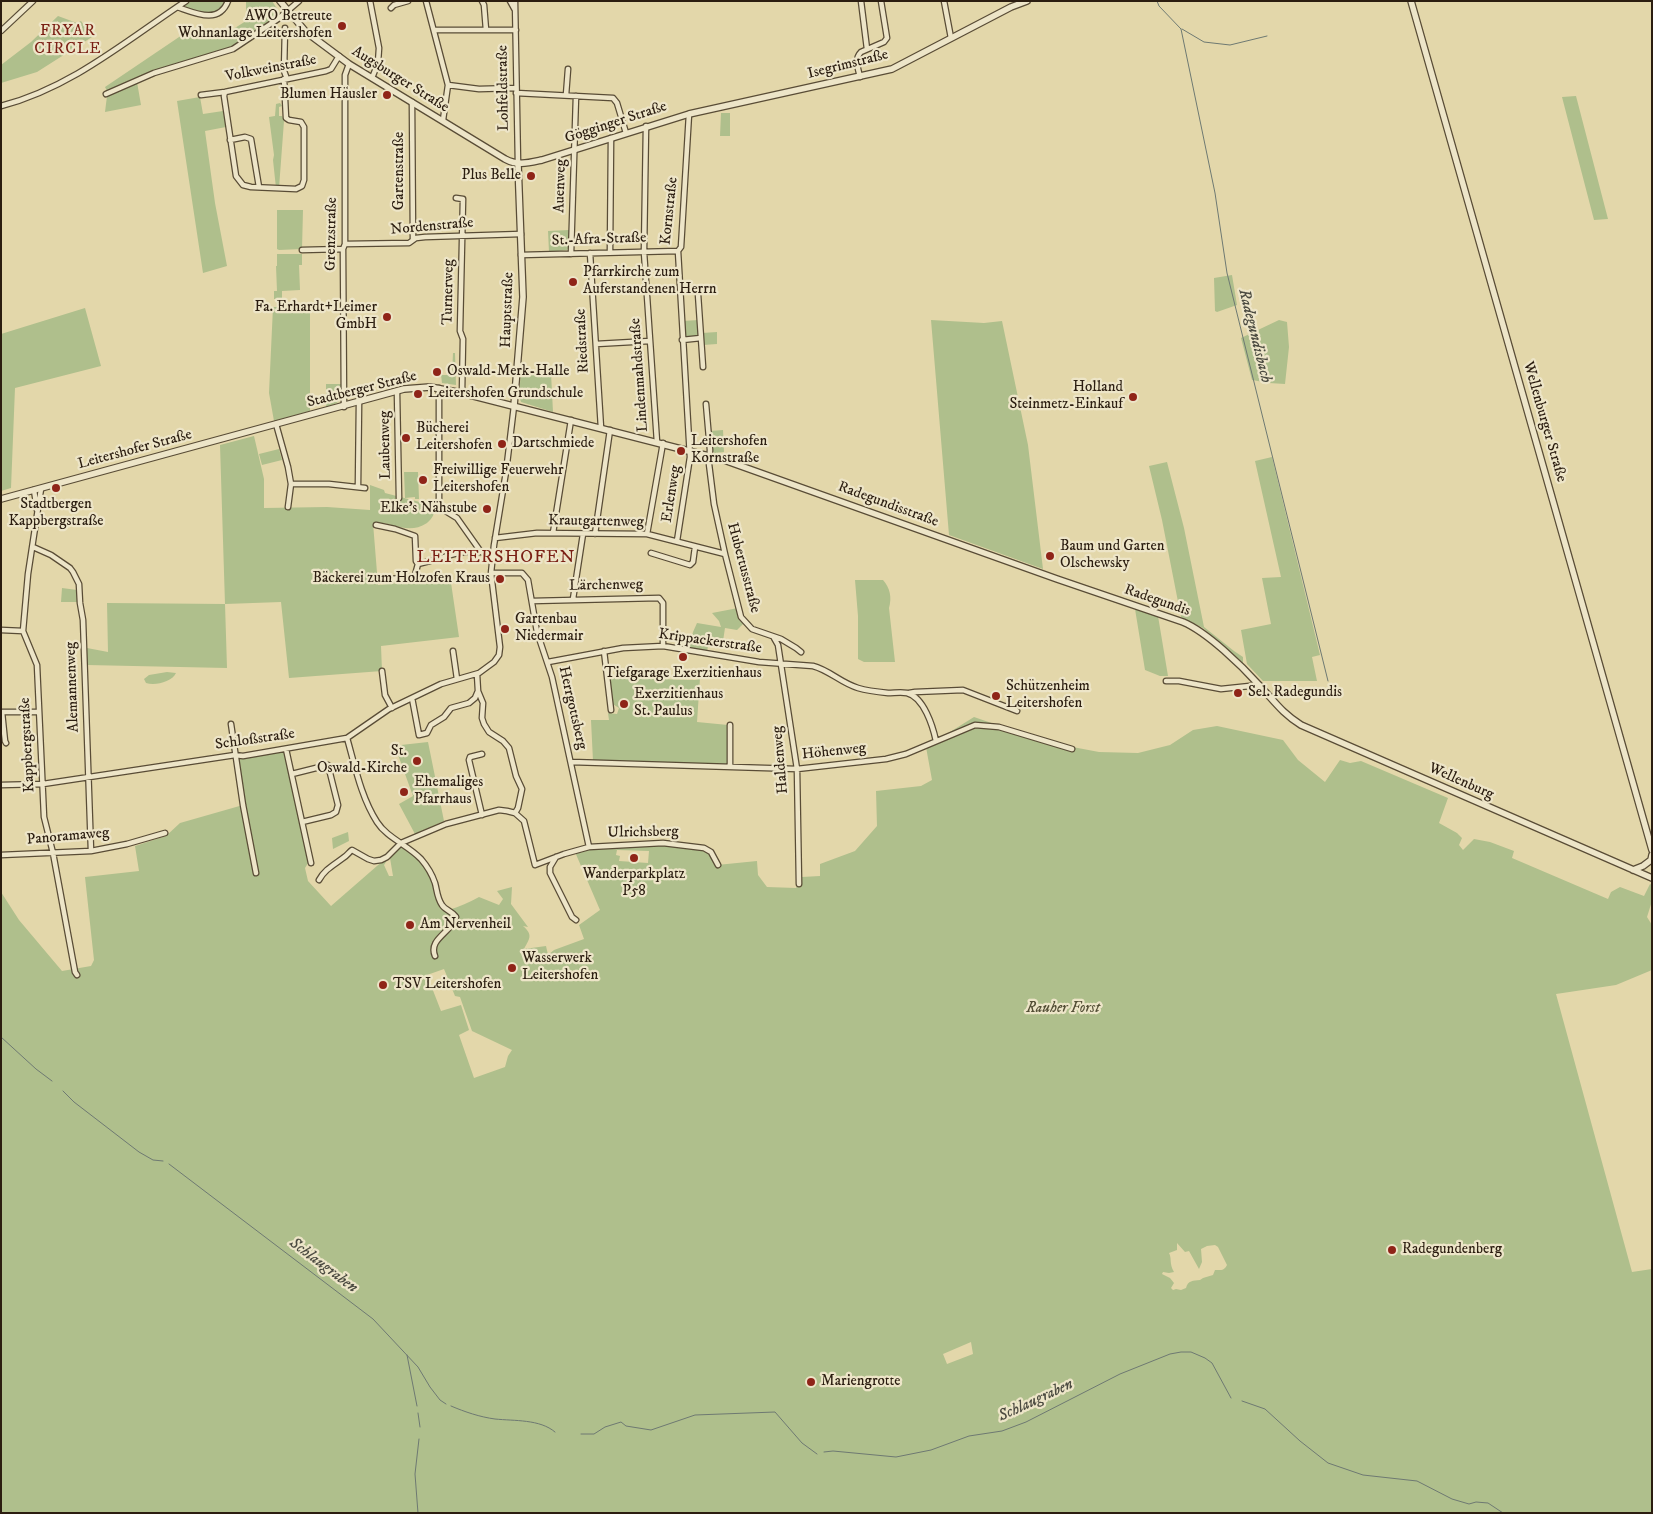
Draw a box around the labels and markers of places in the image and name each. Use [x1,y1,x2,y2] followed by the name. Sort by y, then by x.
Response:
[178,8,332,43] place label: AWO Betreute Wohnanlage Leitershofen
[336,20,348,32] marker: AWO Betreute Wohnanlage Leitershofen
[280,86,377,104] place label: Blumen Häusler
[381,89,393,101] marker: Blumen Häusler
[462,167,521,185] place label: Plus Belle
[525,170,537,182] marker: Plus Belle
[583,264,717,299] place label: Pfarrkirche zum Auferstandenen Herrn
[567,276,579,288] marker: Pfarrkirche zum Auferstandenen Herrn
[254,299,377,334] place label: Fa. Erhardt+Leimer GmbH
[381,311,393,323] marker: Fa. Erhardt+Leimer GmbH
[447,363,570,381] place label: Oswald-Merk-Halle
[431,366,443,378] marker: Oswald-Merk-Halle
[1009,379,1123,414] place label: Holland Steinmetz-Einkauf
[428,385,583,403] place label: Leitershofen Grundschule
[412,388,424,400] marker: Leitershofen Grundschule
[1127,391,1139,403] marker: Holland Steinmetz-Einkauf
[416,420,492,455] place label: Bücherei Leitershofen
[400,432,412,444] marker: Bücherei Leitershofen
[691,433,767,468] place label: Leitershofen Kornstraße
[512,435,594,453] place label: Dartschmiede
[496,438,508,450] marker: Dartschmiede
[675,445,687,457] marker: Leitershofen Kornstraße
[433,462,564,497] place label: Freiwillige Feuerwehr Leitershofen
[417,474,429,486] marker: Freiwillige Feuerwehr Leitershofen
[50,482,62,494] marker: Stadtbergen Kappbergstraße
[8,496,104,531] place label: Stadtbergen Kappbergstraße
[380,500,477,518] place label: Elke's Nähstube
[481,503,493,515] marker: Elke's Nähstube
[1060,538,1165,573] place label: Baum und Garten Olschewsky
[1044,550,1056,562] marker: Baum und Garten Olschewsky
[312,570,490,588] place label: Bäckerei zum Holzofen Kraus
[494,573,506,585] marker: Bäckerei zum Holzofen Kraus
[515,611,583,646] place label: Gartenbau Niedermair
[499,623,511,635] marker: Gartenbau Niedermair
[677,651,689,663] marker: Tiefgarage Exerzitienhaus
[604,665,762,683] place label: Tiefgarage Exerzitienhaus
[1006,678,1090,713] place label: Schützenheim Leitershofen
[1248,684,1342,702] place label: Sel. Radegundis
[634,686,723,721] place label: Exerzitienhaus St. Paulus
[1232,687,1244,699] marker: Sel. Radegundis
[990,690,1002,702] marker: Schützenheim Leitershofen
[618,698,630,710] marker: Exerzitienhaus St. Paulus
[317,743,407,778] place label: St. Oswald-Kirche
[411,755,423,767] marker: St. Oswald-Kirche
[414,774,483,809] place label: Ehemaliges Pfarrhaus
[398,786,410,798] marker: Ehemaliges Pfarrhaus
[628,852,640,864] marker: Wanderparkplatz P58
[583,866,685,901] place label: Wanderparkplatz P58
[420,916,511,934] place label: Am Nervenheil
[404,919,416,931] marker: Am Nervenheil
[522,950,598,985] place label: Wasserwerk Leitershofen
[506,962,518,974] marker: Wasserwerk Leitershofen
[393,976,501,994] place label: TSV Leitershofen
[377,979,389,991] marker: TSV Leitershofen
[1402,1241,1502,1259] place label: Radegundenberg
[1386,1244,1398,1256] marker: Radegundenberg
[821,1373,901,1391] place label: Mariengrotte
[805,1376,817,1388] marker: Mariengrotte

